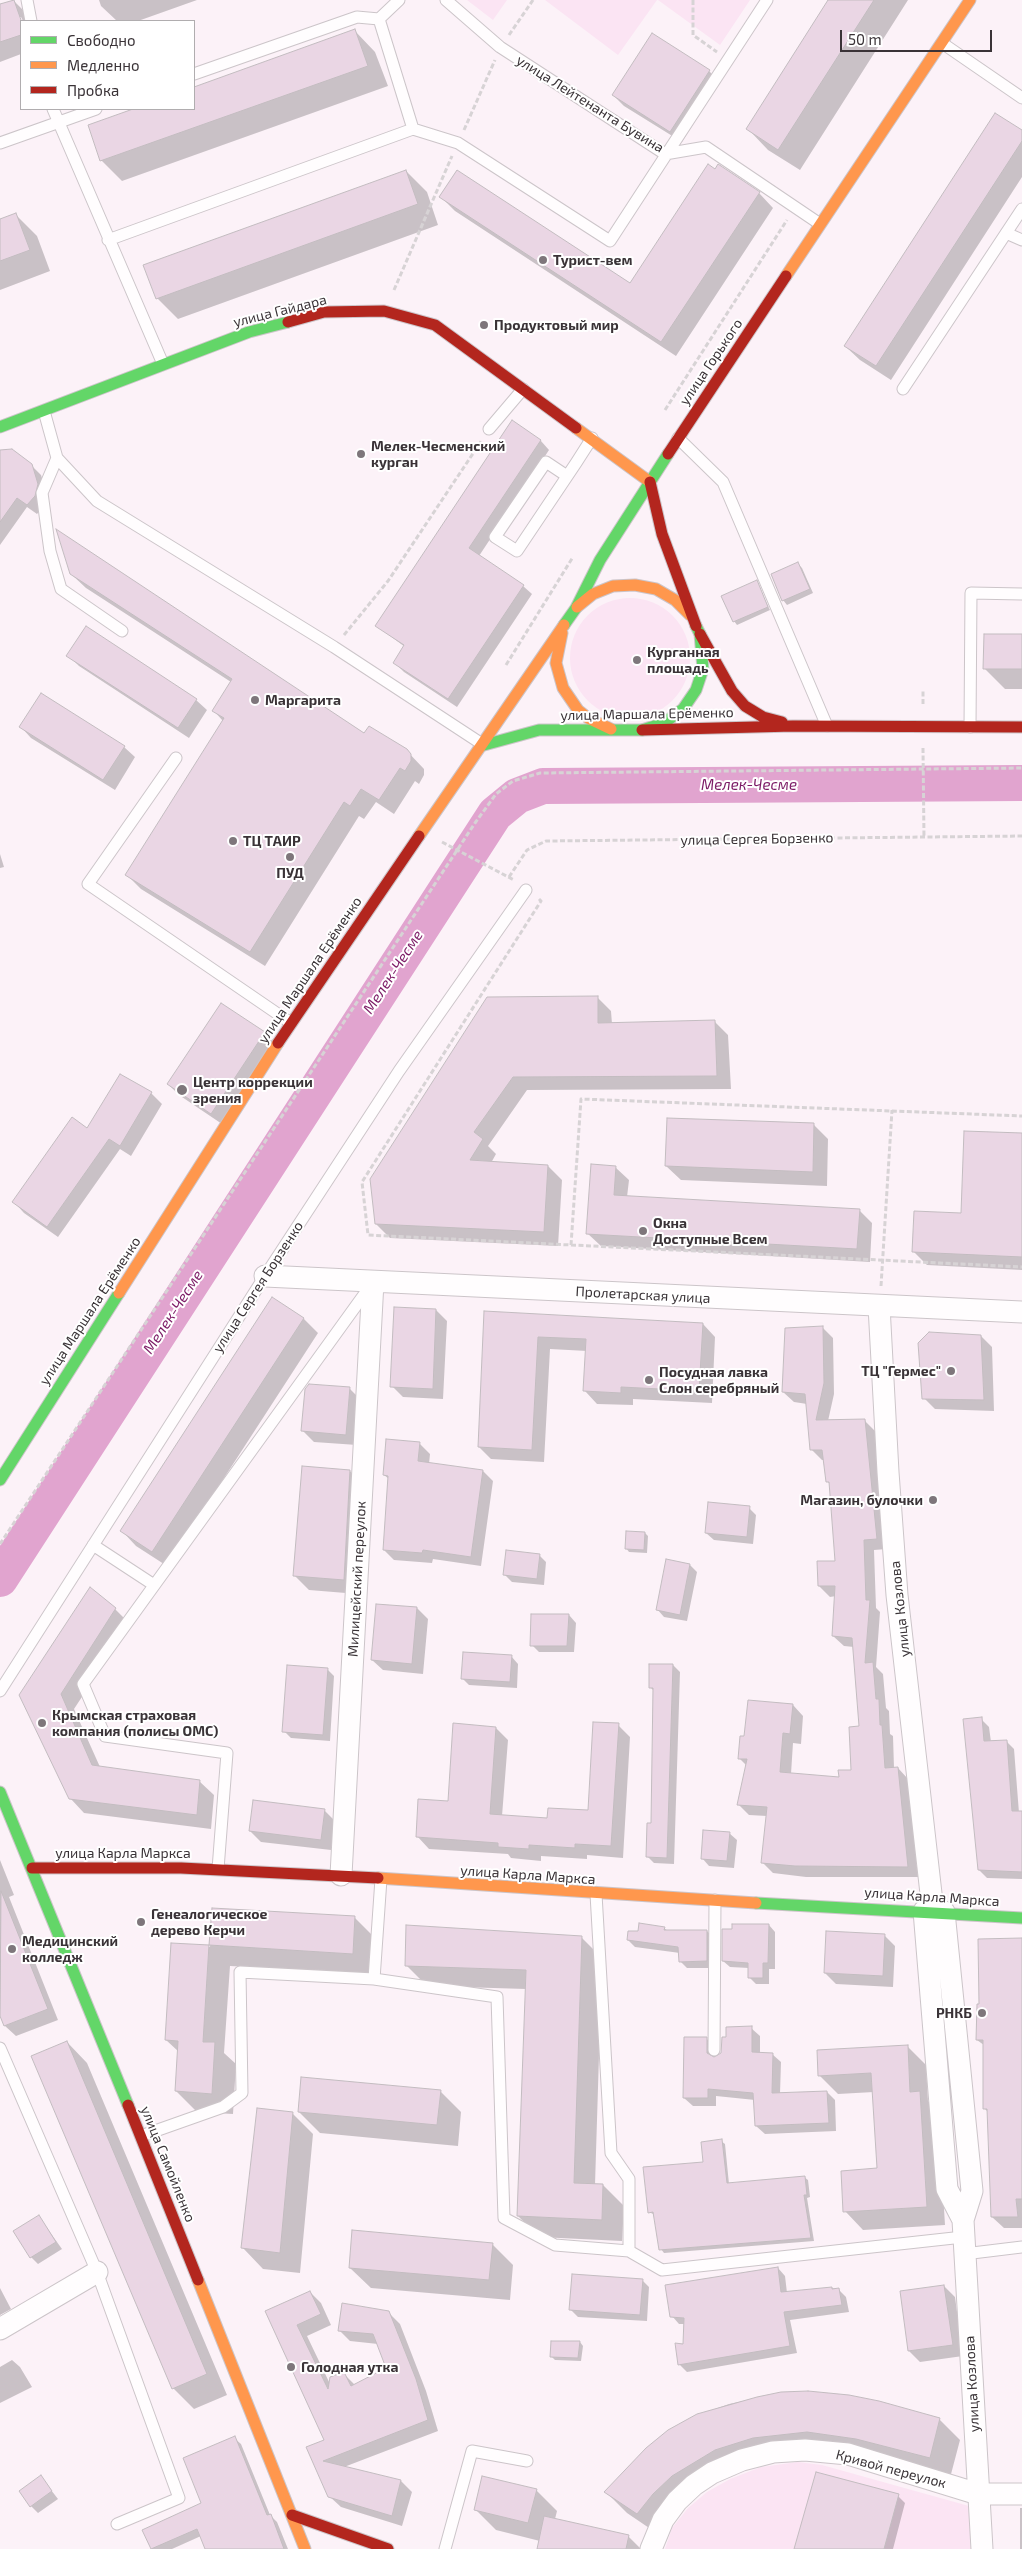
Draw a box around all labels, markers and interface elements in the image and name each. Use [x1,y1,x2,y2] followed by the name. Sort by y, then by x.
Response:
[20,20,195,110] legend
[842,20,994,52] scale bar
[848,30,882,48] text: 50 m
[67,31,136,49] text: Свободно
[513,52,667,156] street label: улица Лейтенанта Бувина
[67,56,140,74] text: Медленно
[67,81,119,99] text: Пробка
[553,252,632,268] place label: Турист-вем
[537,254,549,266] marker: Турист-вем
[232,291,328,331] street label: улица Гайдара
[676,316,746,408] street label: улица Горького
[494,317,619,333] place label: Продуктовый мир
[478,319,490,331] marker: Продуктовый мир
[371,438,505,471] place label: Мелек-Чесменский курган
[355,448,367,460] marker: Мелек-Чесменский курган
[647,644,720,676] place label: Курганная площадь
[631,654,643,666] marker: Курганная площадь
[265,692,341,708] place label: Маргарита
[249,694,261,706] marker: Маргарита
[560,704,734,724] street label: улица Маршала Ерёменко
[701,776,797,794] water label: Мелек-Чесме
[680,829,834,849] street label: улица Сергея Борзенко
[243,833,301,849] place label: ТЦ ТАИР
[227,835,239,847] marker: ТЦ ТАИР
[284,851,296,863] marker: ПУД
[276,865,304,881] place label: ПУД
[255,893,365,1047] street label: улица Маршала Ерёменко
[359,927,427,1017] water label: Мелек-Чесме
[193,1074,313,1106] place label: Центр коррекции зрения
[175,1083,189,1097] marker: Центр коррекции зрения
[653,1215,768,1248] place label: Окна Доступные Всем
[209,1218,307,1356] street label: улица Сергея Борзенко
[637,1225,649,1237] marker: Окна Доступные Всем
[36,1234,144,1388] street label: улица Маршала Ерёменко
[139,1267,207,1357] water label: Мелек-Чесме
[575,1283,711,1307] street label: Пролетарская улица
[861,1363,941,1379] place label: ТЦ "Гермес"
[659,1364,779,1396] place label: Посудная лавка Слон серебряный
[945,1365,957,1377] marker: ТЦ "Гермес"
[643,1374,655,1386] marker: Посудная лавка Слон серебряный
[800,1492,923,1508] place label: Магазин, булочки
[927,1494,939,1506] marker: Магазин, булочки
[345,1501,369,1657] street label: Милицейский переулок
[887,1560,913,1658] street label: улица Козлова
[52,1707,218,1740] place label: Крымская страховая компания (полисы ОМС)
[36,1717,48,1729] marker: Крымская страховая компания (полисы ОМС)
[55,1845,191,1861] street label: улица Карла Маркса
[460,1862,596,1888] street label: улица Карла Маркса
[864,1884,1000,1910] street label: улица Карла Маркса
[151,1906,268,1938] place label: Генеалогическое дерево Керчи
[135,1916,147,1928] marker: Генеалогическое дерево Керчи
[22,1933,118,1965] place label: Медицинский колледж
[6,1943,18,1955] marker: Медицинский колледж
[936,2005,972,2021] place label: РНКБ
[976,2007,988,2019] marker: РНКБ
[137,2104,199,2224] street label: улица Самойленко
[961,2335,983,2433] street label: улица Козлова
[301,2359,398,2375] place label: Голодная утка
[285,2361,297,2373] marker: Голодная утка
[834,2446,948,2492] street label: Кривой переулок

